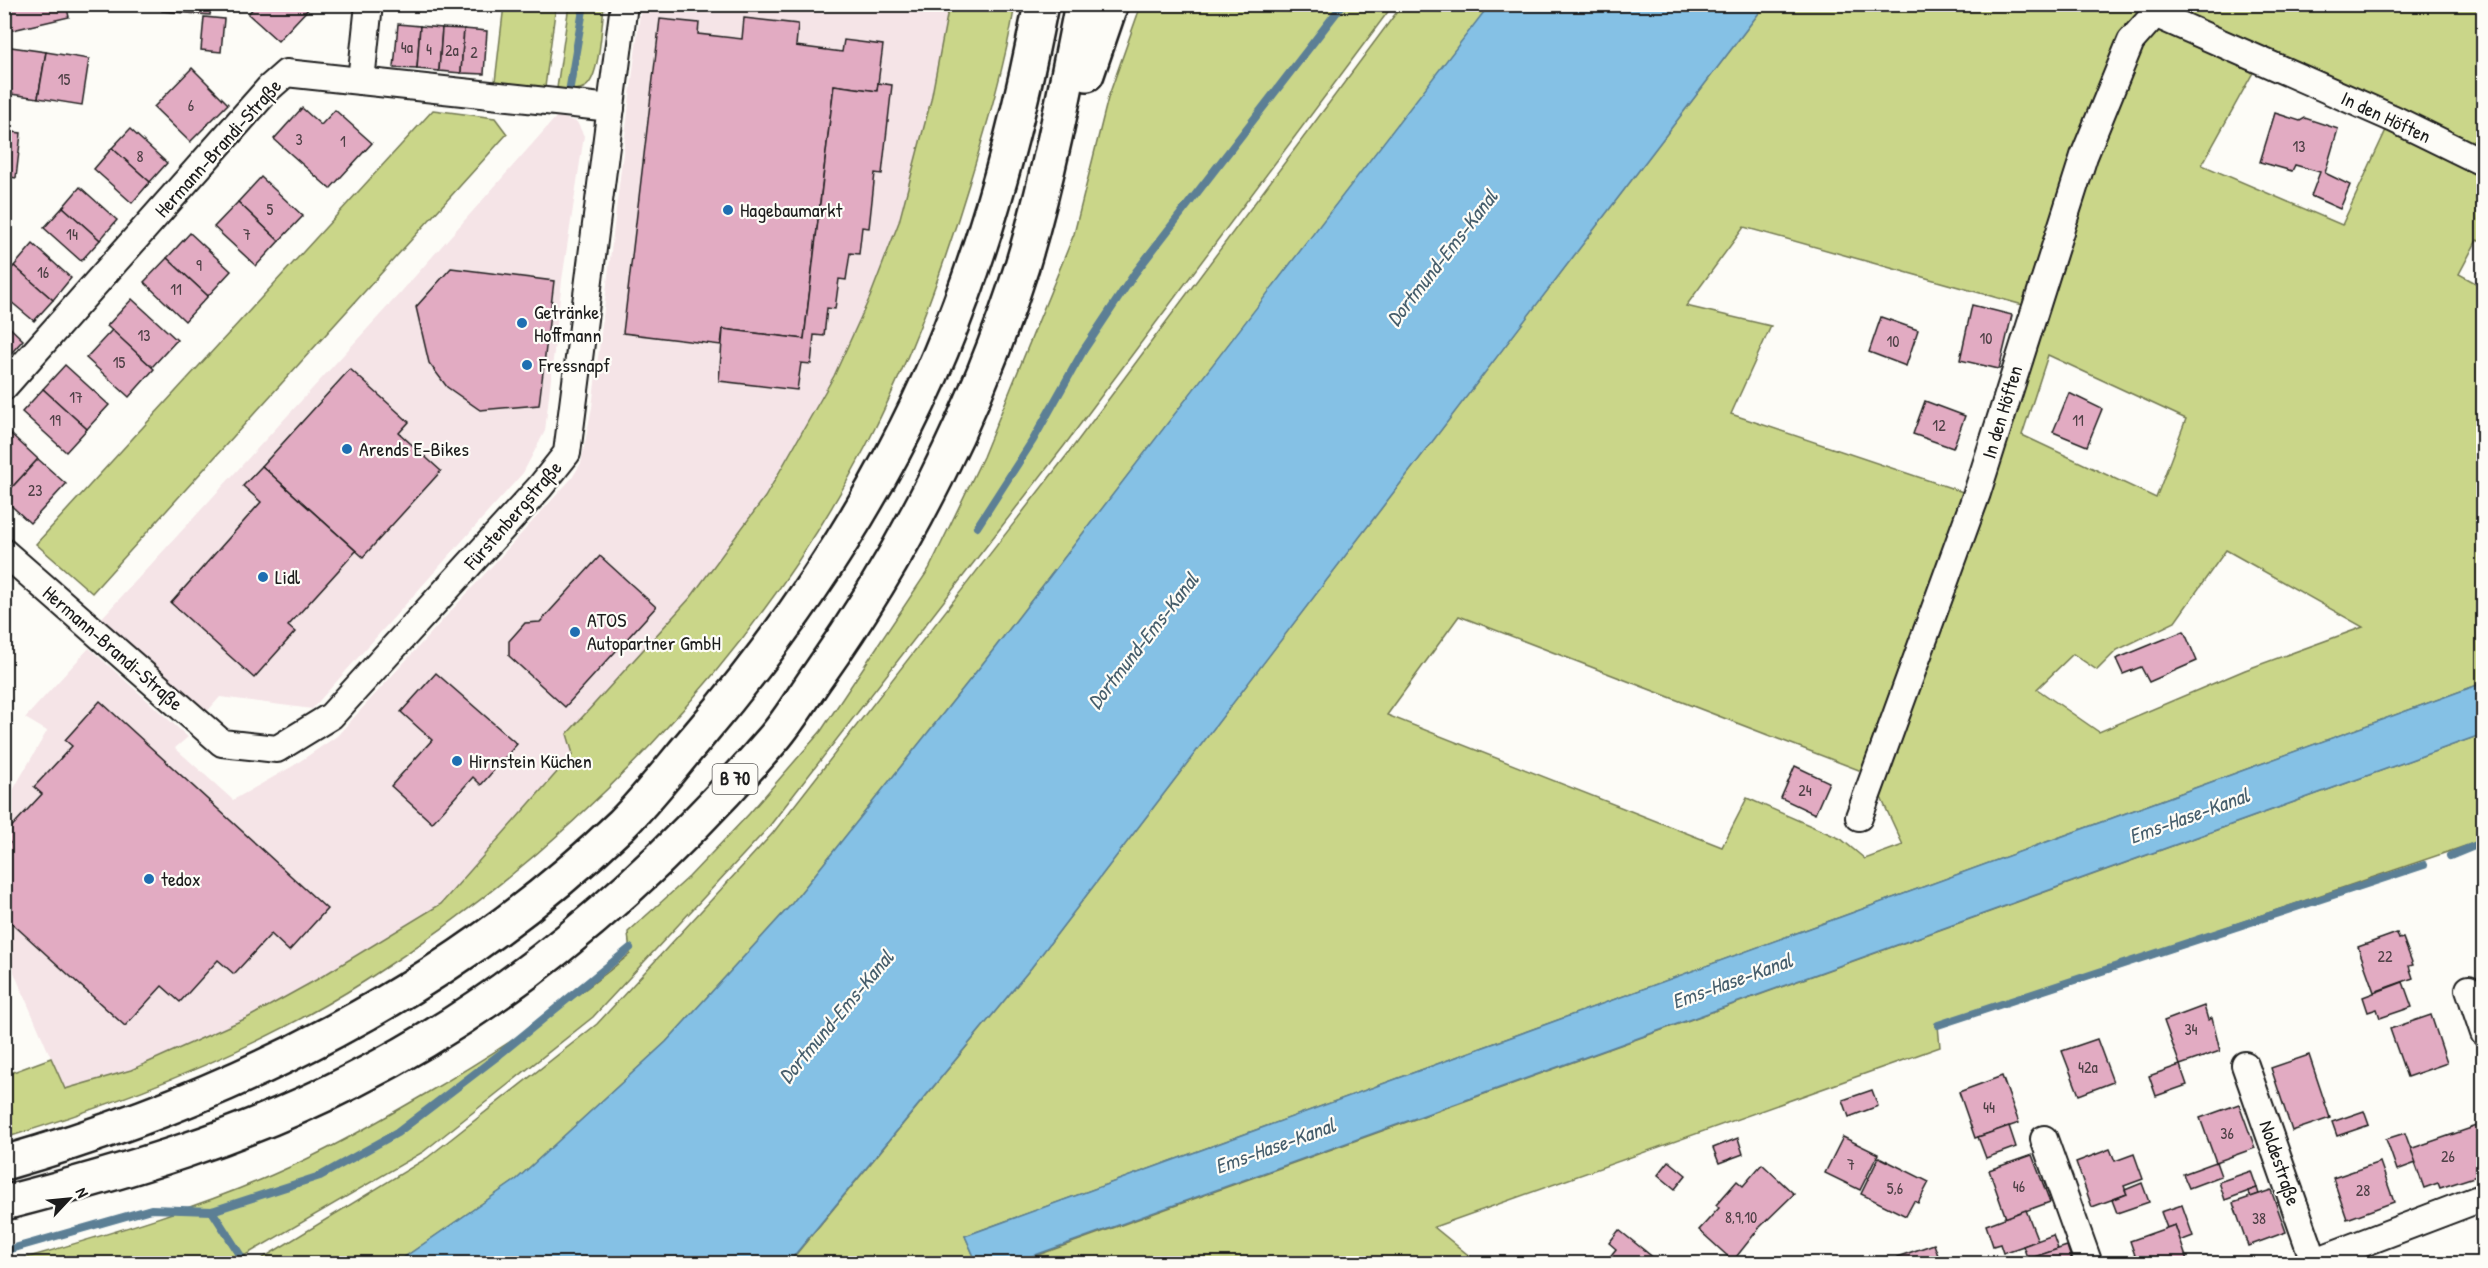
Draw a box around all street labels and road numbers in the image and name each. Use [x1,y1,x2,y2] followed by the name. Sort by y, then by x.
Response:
[148,73,287,223] street label: Hermann-Brandi-Straße
[2337,84,2436,149] street label: In den Höften
[1975,362,2029,462] street label: In den Höften
[457,454,568,576] street label: Fürstenbergstraße
[37,579,189,716] street label: Hermann-Brandi-Straße
[712,764,758,794] road number: B 70
[2253,1117,2308,1209] street label: Noldestraße

